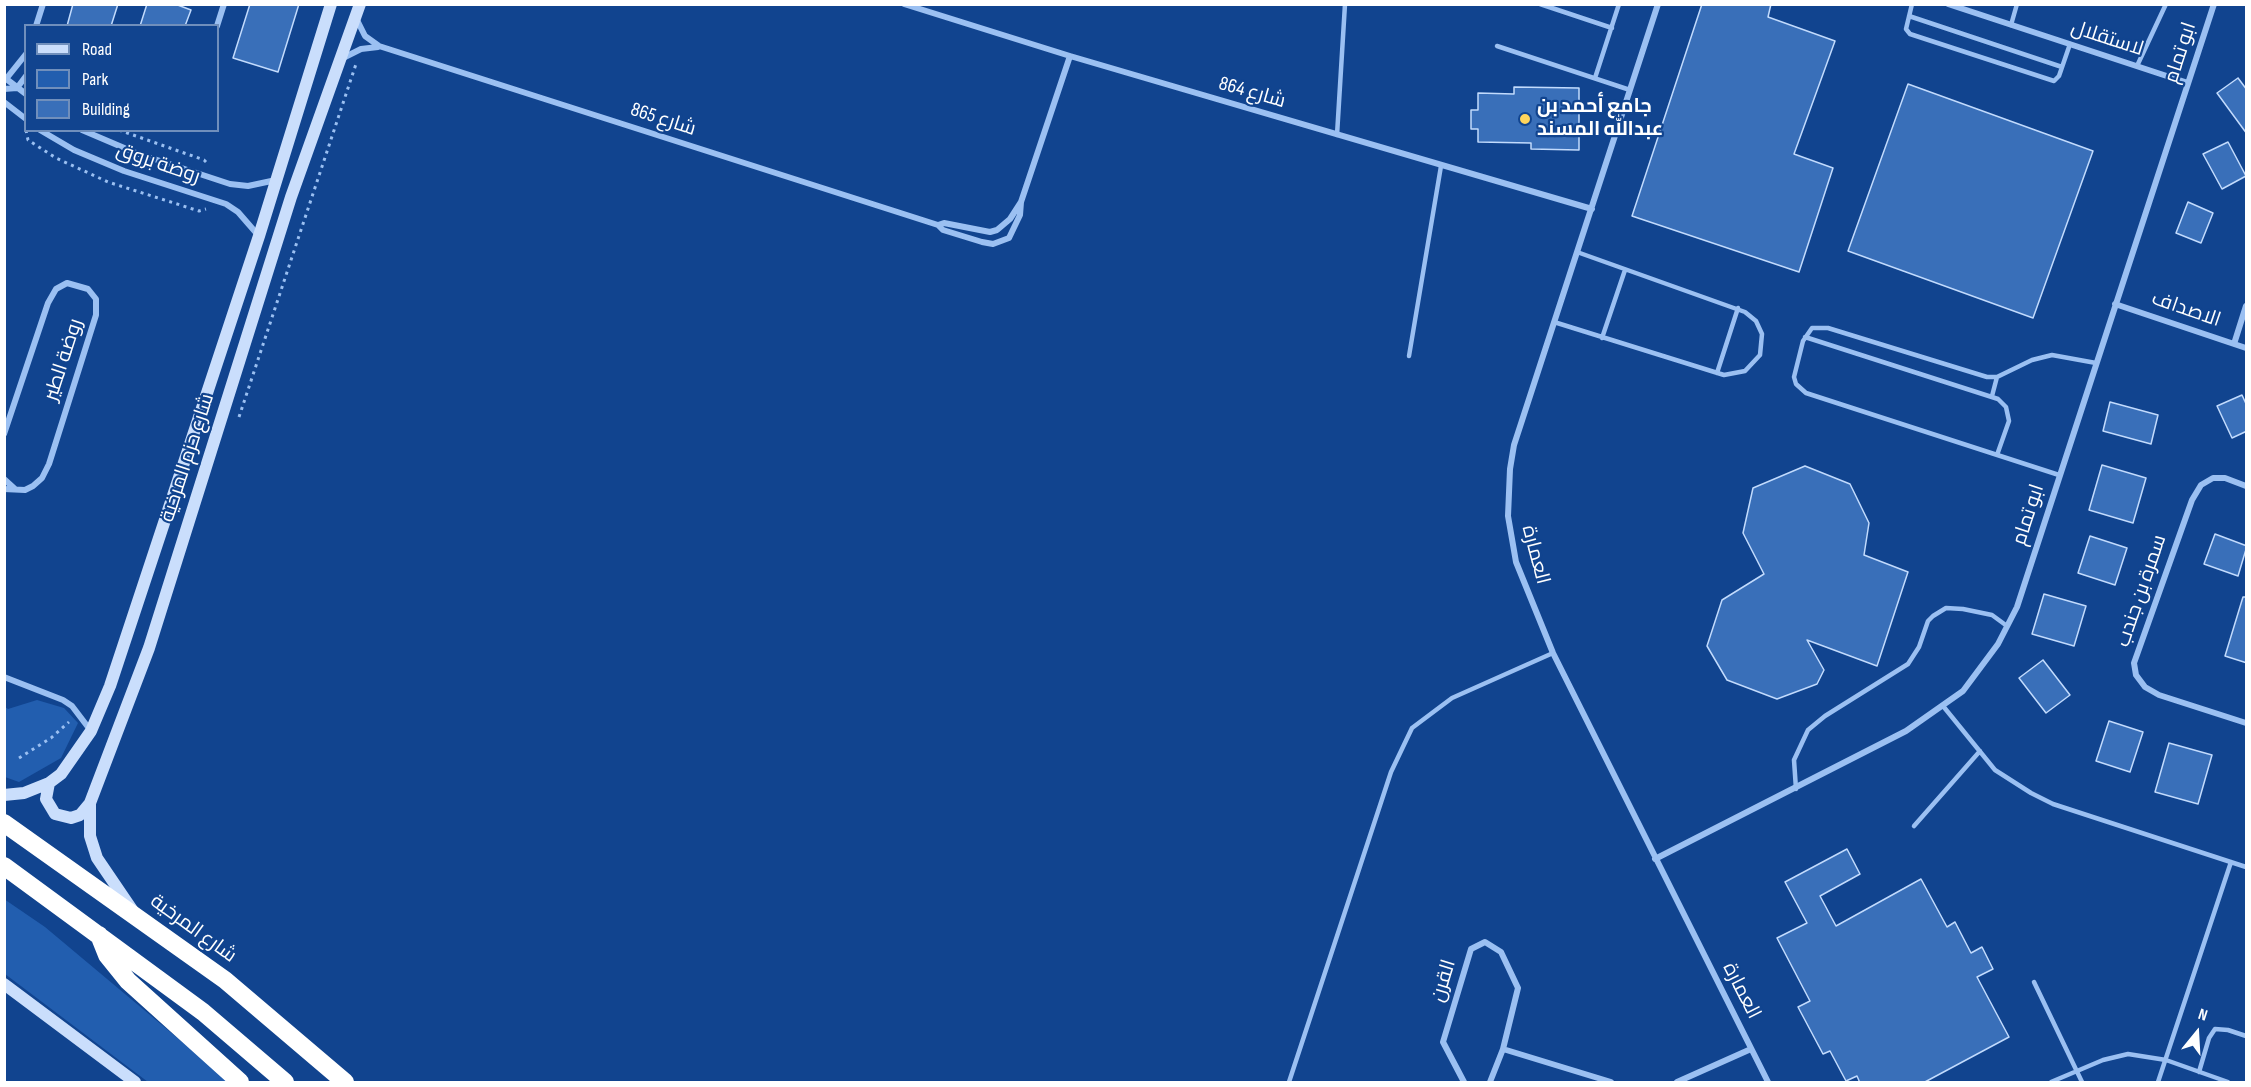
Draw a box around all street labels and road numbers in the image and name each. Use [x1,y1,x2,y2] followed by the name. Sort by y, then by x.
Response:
[2068,16,2146,62] street label: لاستقلال
[2160,19,2202,87] street label: ابو تمام
[1216,72,1288,114] street label: شارع 864
[627,98,699,142] street label: شارع 865
[113,139,203,189] street label: روضة بروق
[2148,287,2224,333] street label: الاصداف
[39,316,89,404] street label: روضة الطير
[156,391,220,525] street label: شارع حزم المرخية
[2008,481,2050,549] street label: ابو تمام
[1516,523,1554,587] street label: العمارة
[2112,532,2172,650] street label: سمرة بن جندب
[145,890,241,968] street label: شارع المرخية
[1426,957,1462,1005] street label: القرن
[1717,959,1765,1023] street label: العمارة

